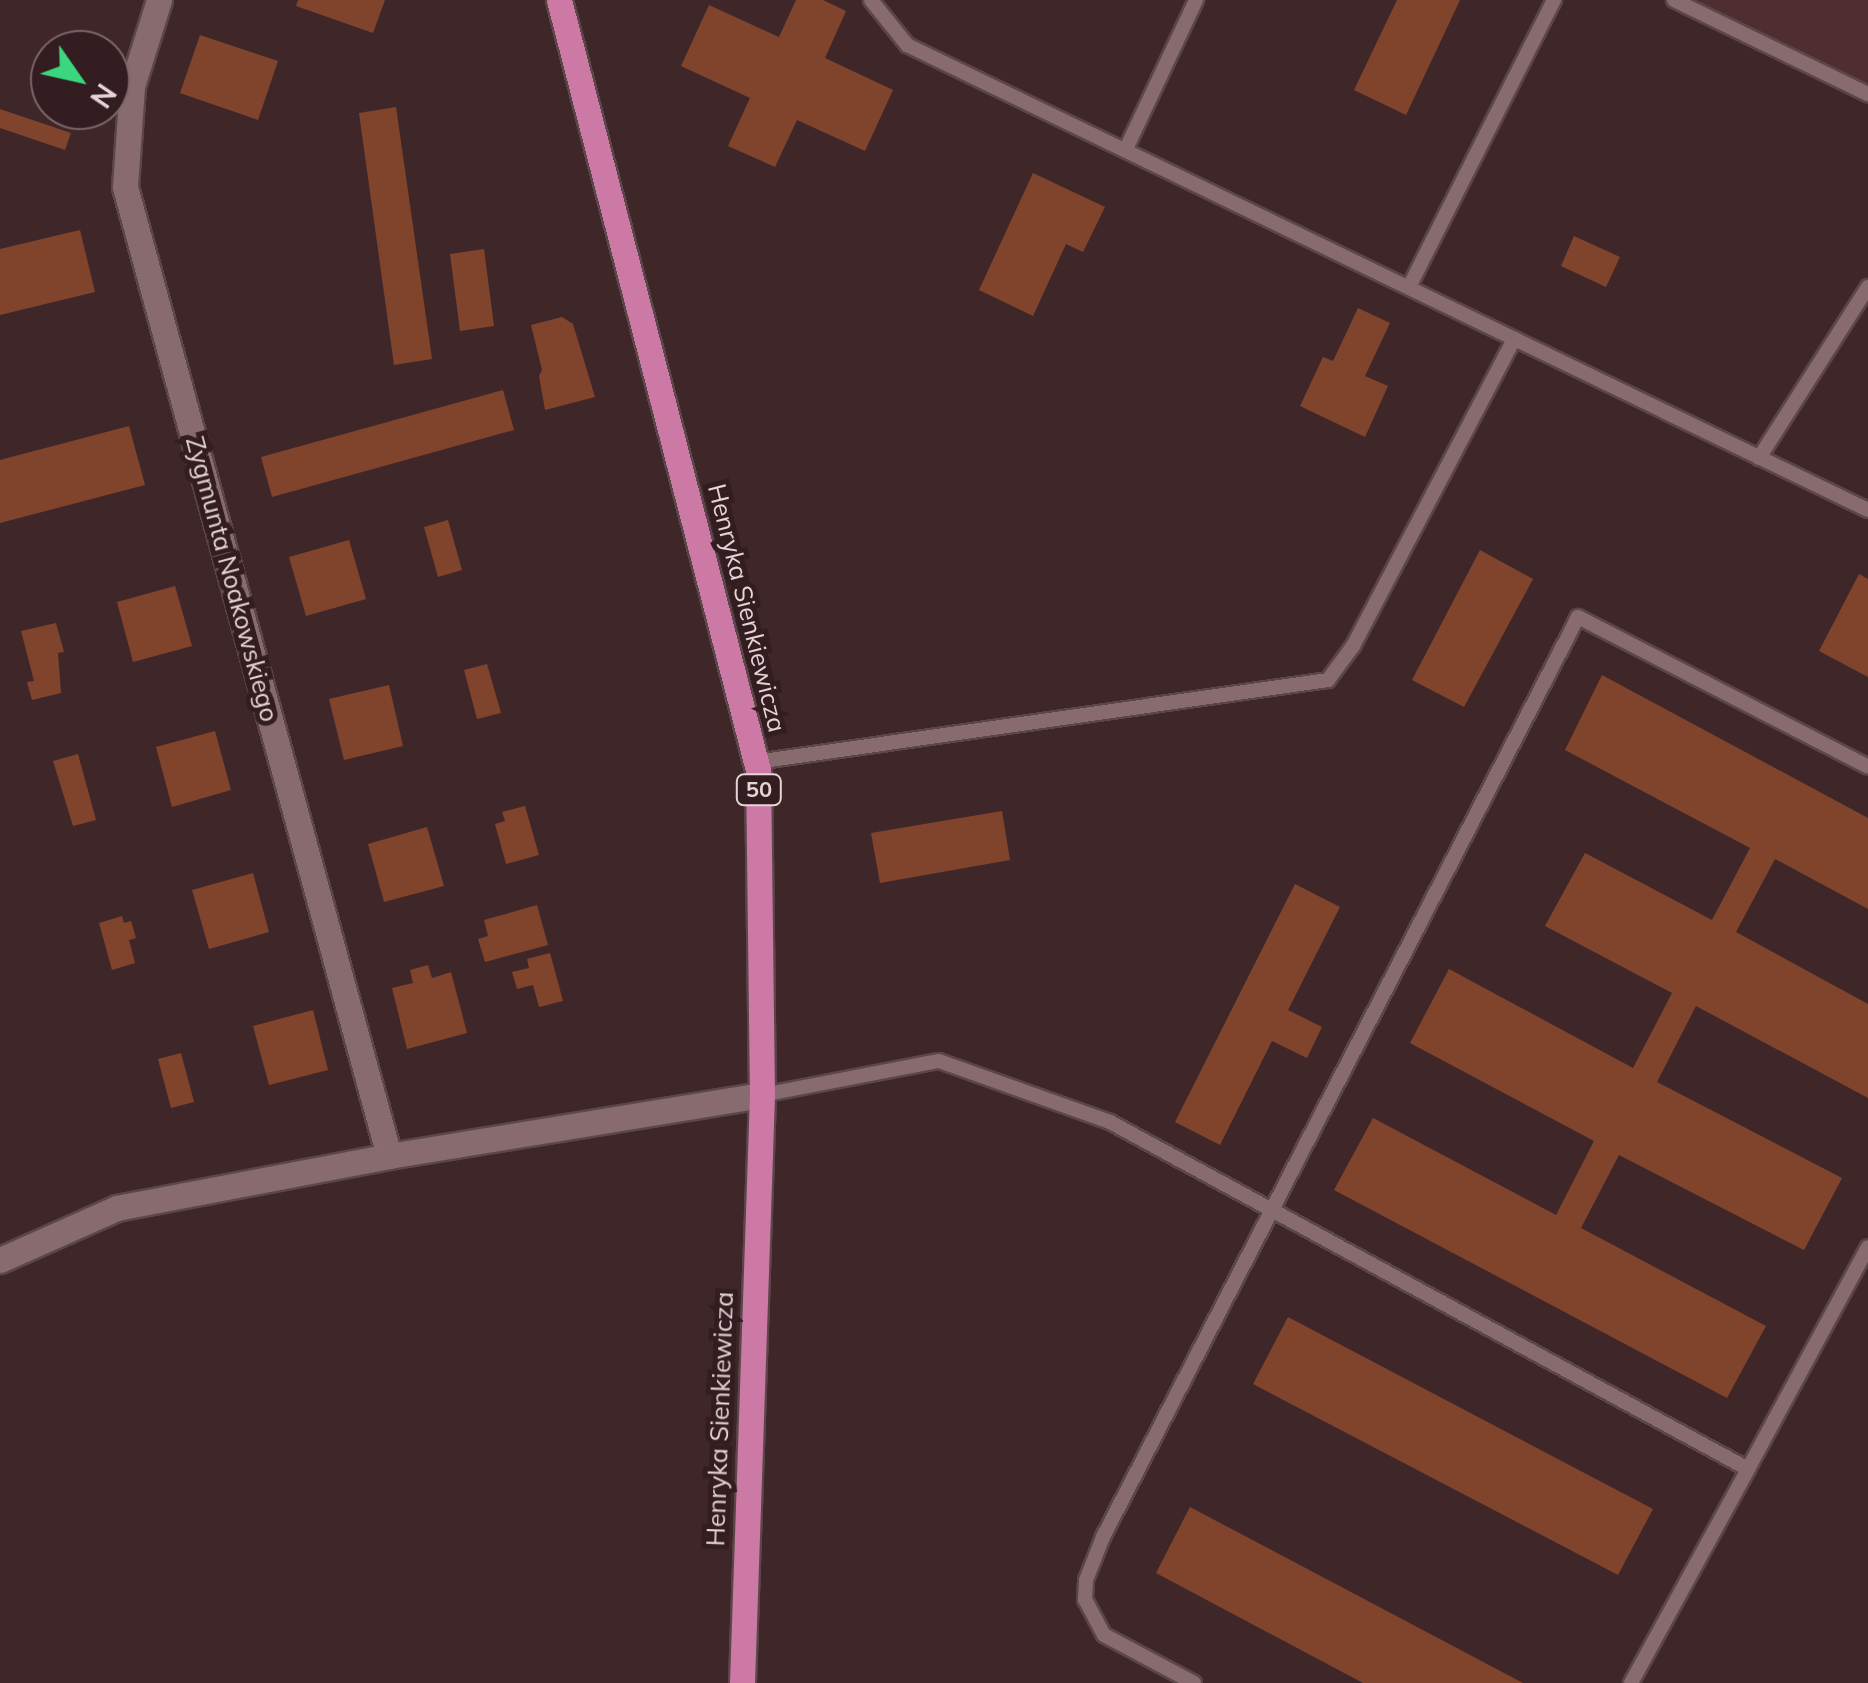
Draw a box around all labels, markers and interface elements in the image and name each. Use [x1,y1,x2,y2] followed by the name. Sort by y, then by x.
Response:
[30,30,130,130] north arrow
[83,77,124,114] text: N
[179,433,285,725] street label: Zygmunta Noakowskiego
[702,481,792,735] street label: Henryka Sienkiewicza
[734,773,784,807] road number: 50
[701,1291,739,1547] street label: Henryka Sienkiewicza

